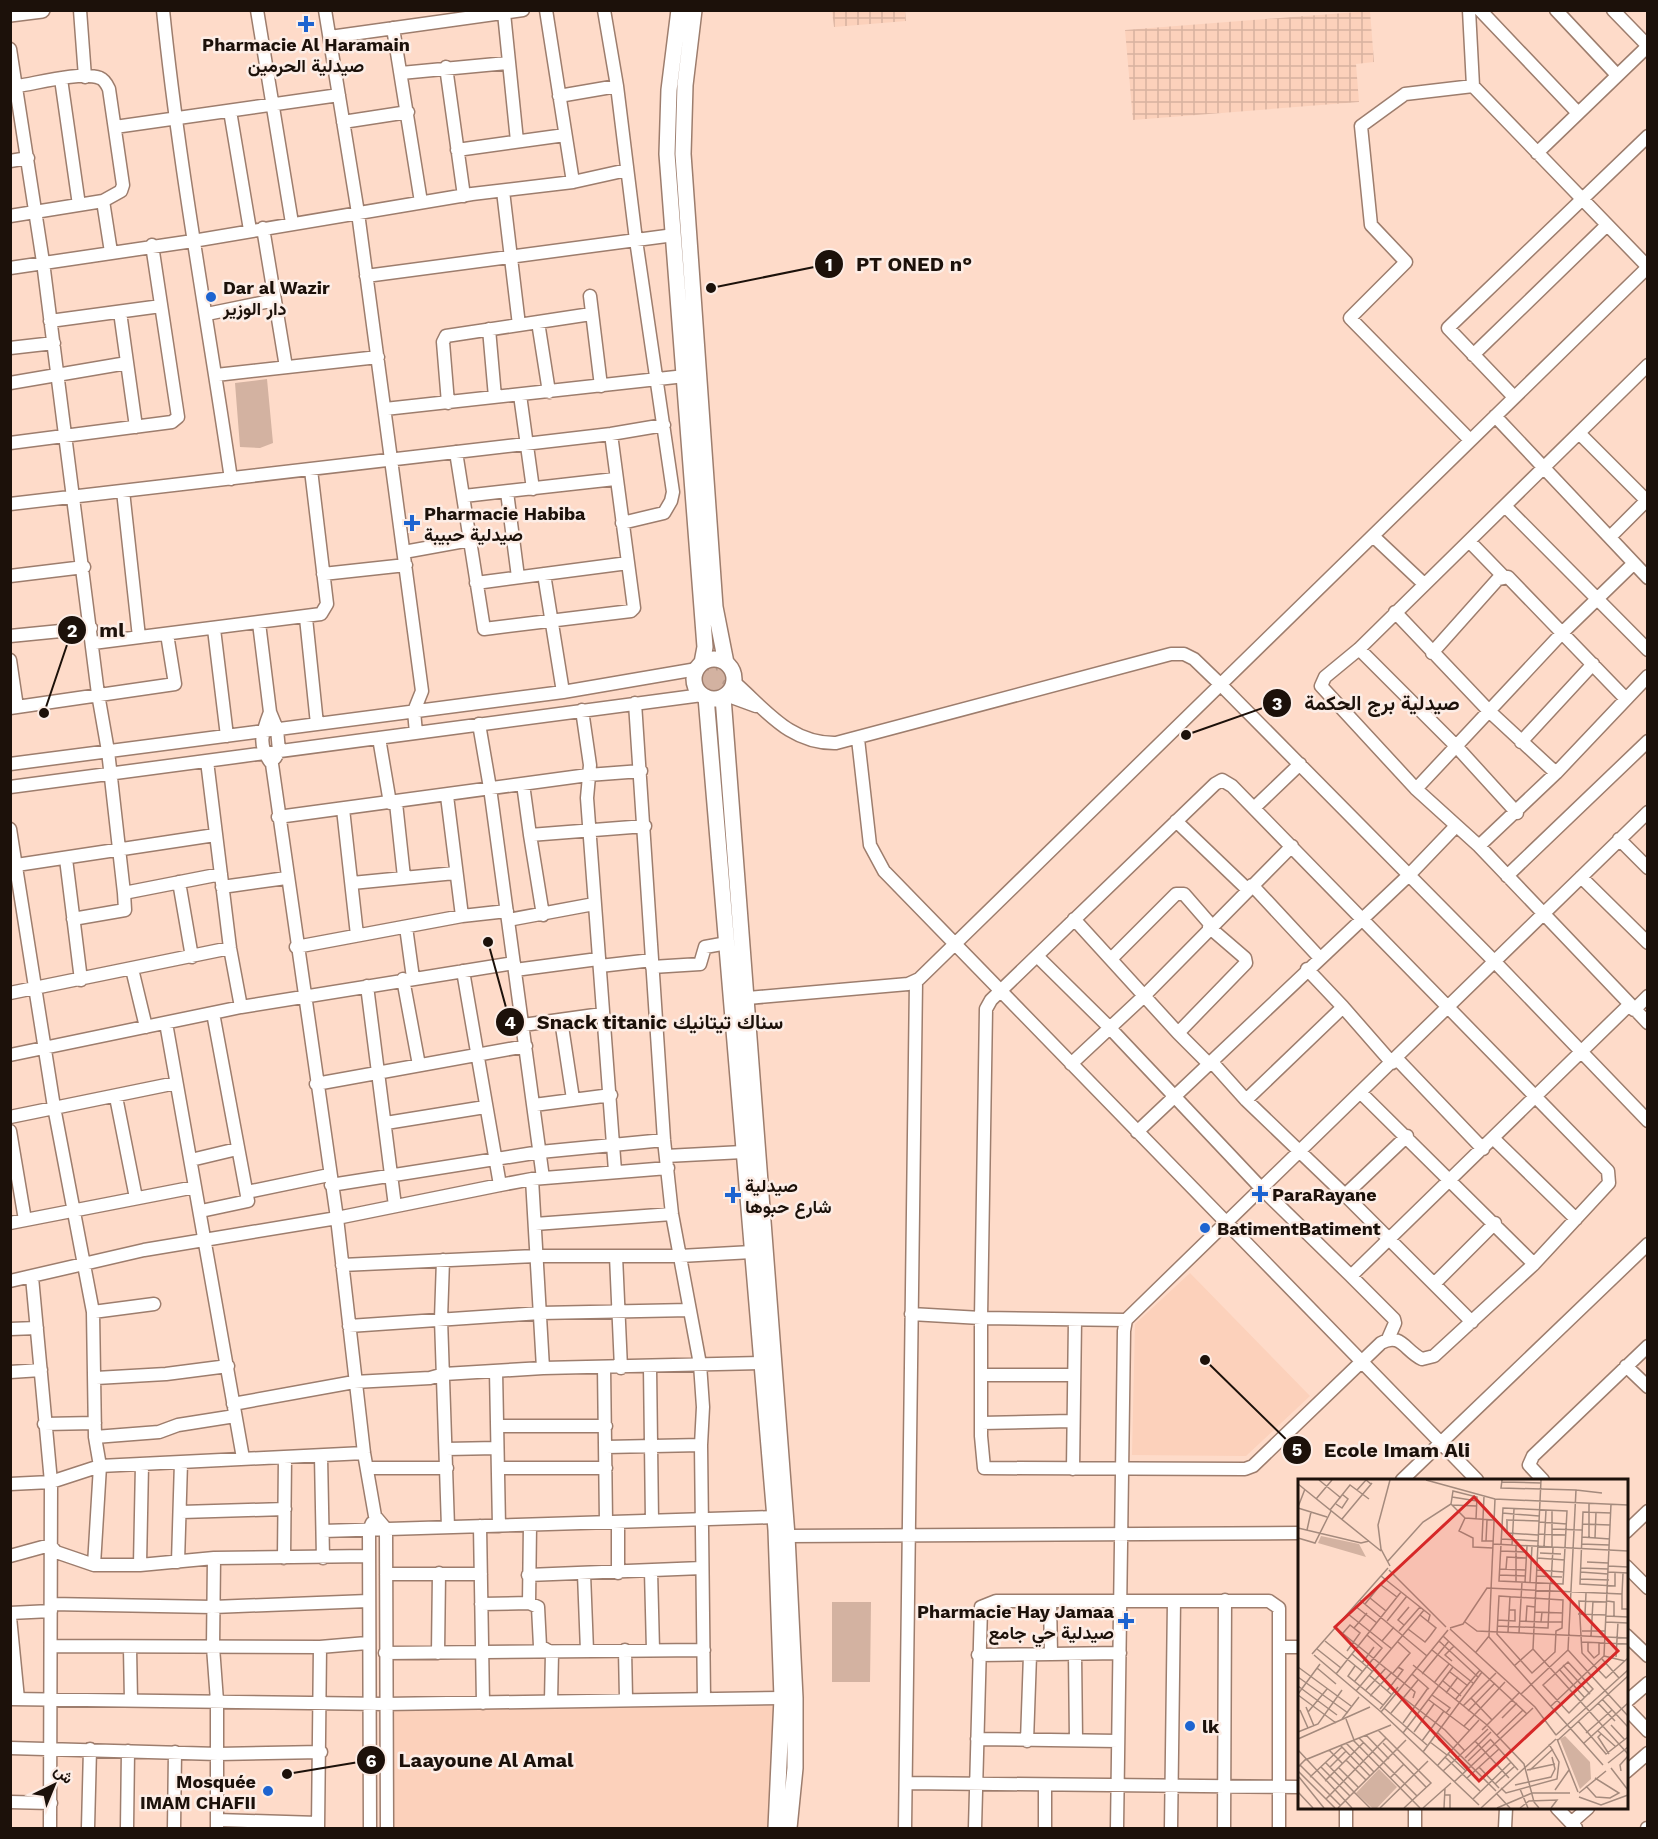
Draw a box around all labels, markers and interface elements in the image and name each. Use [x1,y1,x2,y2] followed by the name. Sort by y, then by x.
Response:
[299,17,313,31] marker: Pharmacie Al Haramain صيدلية الحرمين
[202,34,410,77] place label: Pharmacie Al Haramain صيدلية الحرمين
[814,245,984,283] callout: PT ONED n°
[856,252,972,276] text: PT ONED n°
[825,254,833,275] text: 1
[222,277,330,320] place label: Dar al Wazir دار الوزير
[204,290,218,304] marker: Dar al Wazir دار الوزير
[424,503,586,546] place label: Pharmacie Habiba صيدلية حبيبة
[405,516,419,530] marker: Pharmacie Habiba صيدلية حبيبة
[57,611,137,649] callout: ml
[99,618,125,642] text: ml
[67,620,77,641] text: 2
[1262,684,1472,722] callout: صيدلية برج الحكمة
[1304,691,1460,717] text: صيدلية برج الحكمة
[1272,693,1282,714] text: 3
[495,1003,796,1041] callout: Snack titanic سناك تيتانيك
[537,1010,783,1034] text: Snack titanic سناك تيتانيك
[504,1012,516,1033] text: 4
[745,1175,832,1219] place label: صيدلية شارع حبوها
[1272,1184,1377,1205] place label: ParaRayane
[1253,1187,1267,1201] marker: ParaRayane
[726,1188,740,1202] marker: صيدلية شارع حبوها
[1217,1218,1381,1239] place label: BatimentBatiment
[1198,1221,1212,1235] marker: BatimentBatiment
[1282,1431,1482,1469] callout: Ecole Imam Ali
[1324,1438,1470,1462] text: Ecole Imam Ali
[1292,1439,1302,1460] text: 5
[1298,1479,1628,1809] inset map
[917,1601,1115,1648] place label: Pharmacie Hay Jamaa صيدلية حي جامع
[1119,1614,1133,1628] marker: Pharmacie Hay Jamaa صيدلية حي جامع
[1202,1716,1220,1737] place label: lk
[1183,1719,1197,1733] marker: lk
[356,1741,586,1779] callout: Laayoune Al Amal
[398,1748,574,1772] text: Laayoune Al Amal
[365,1750,377,1771] text: 6
[24,1755,84,1815] north arrow
[50,1761,77,1788] text: ش
[140,1771,256,1813] place label: Mosquée IMAM CHAFII
[261,1784,275,1798] marker: Mosquée IMAM CHAFII

